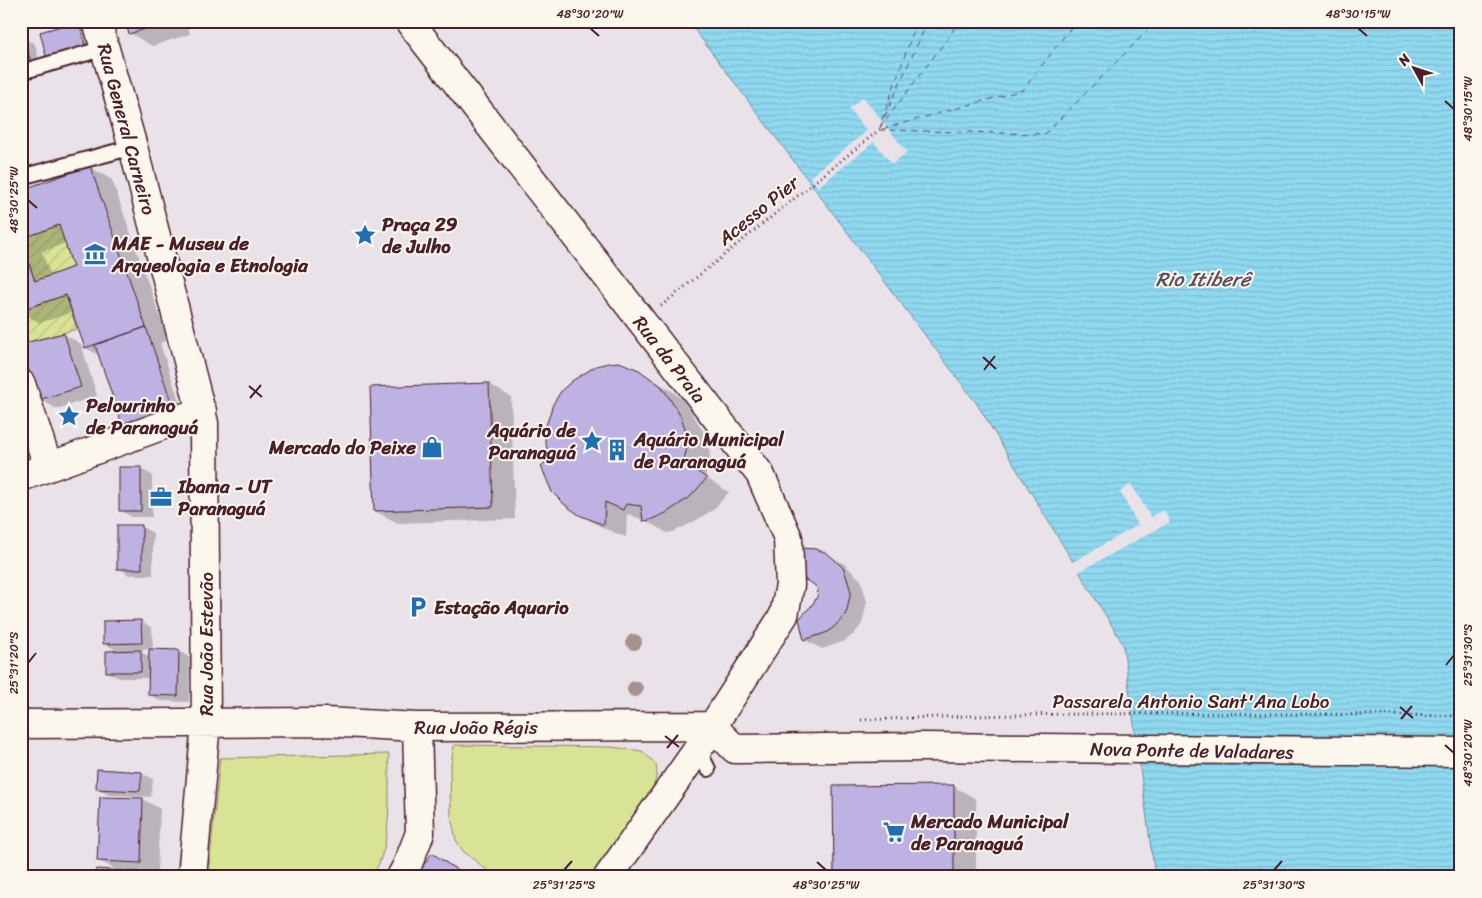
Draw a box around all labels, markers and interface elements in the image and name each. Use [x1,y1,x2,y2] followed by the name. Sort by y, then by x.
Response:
[556,3,624,25] text: 48°30'20"W
[1325,3,1391,25] text: 48°30'15"W
[88,40,165,219] street label: Rua General Carneiro
[1390,42,1440,92] north arrow
[1391,48,1417,72] text: N
[1457,76,1479,142] text: 48°30'15"W
[3,166,25,234] text: 48°30'25"W
[709,166,807,254] street label: Acesso Pier
[382,208,458,263] place label: Praça 29 de Julho
[352,222,378,248] place icon: Praça 29 de Julho
[111,227,308,282] place label: MAE - Museu de Arqueologia e Etnologia
[82,241,108,267] museum icon: MAE - Museu de Arqueologia e Etnologia
[1156,262,1253,297] water label: Rio Itiberê
[624,308,715,411] street label: Rua da Praia
[86,389,199,444] place label: Pelourinho de Paranaguá
[56,403,82,429] place icon: Pelourinho de Paranaguá
[486,414,576,469] place label: Aquário de Paranaguá
[633,423,784,478] place label: Aquário Municipal de Paranaguá
[579,428,605,454] place icon: Aquário de Paranaguá
[268,431,416,464] place label: Mercado do Peixe
[419,434,445,460] shop icon: Mercado do Peixe
[604,437,630,463] building icon: Aquário Municipal de Paranaguá
[177,470,273,525] place label: Ibama - UT Paranaguá
[148,484,174,510] office icon: Ibama - UT Paranaguá
[190,572,223,716] street label: Rua João Estevão
[434,591,569,624] place label: Estação Aquario
[405,594,431,620] parking icon: Estação Aquario
[1457,623,1479,686] text: 25°31'30"S
[3,631,25,694] text: 25°31'20"S
[1053,685,1330,718] street label: Passarela Antonio Sant'Ana Lobo
[414,711,538,744] street label: Rua João Régis
[1457,719,1479,787] text: 48°30'20"W
[1090,732,1294,769] street label: Nova Ponte de Valadares
[910,805,1070,860] place label: Mercado Municipal de Paranaguá
[881,819,907,845] supermarket icon: Mercado Municipal de Paranaguá
[533,874,596,896] text: 25°31'25"S
[793,874,860,896] text: 48°30'25"W
[1243,874,1306,896] text: 25°31'30"S

